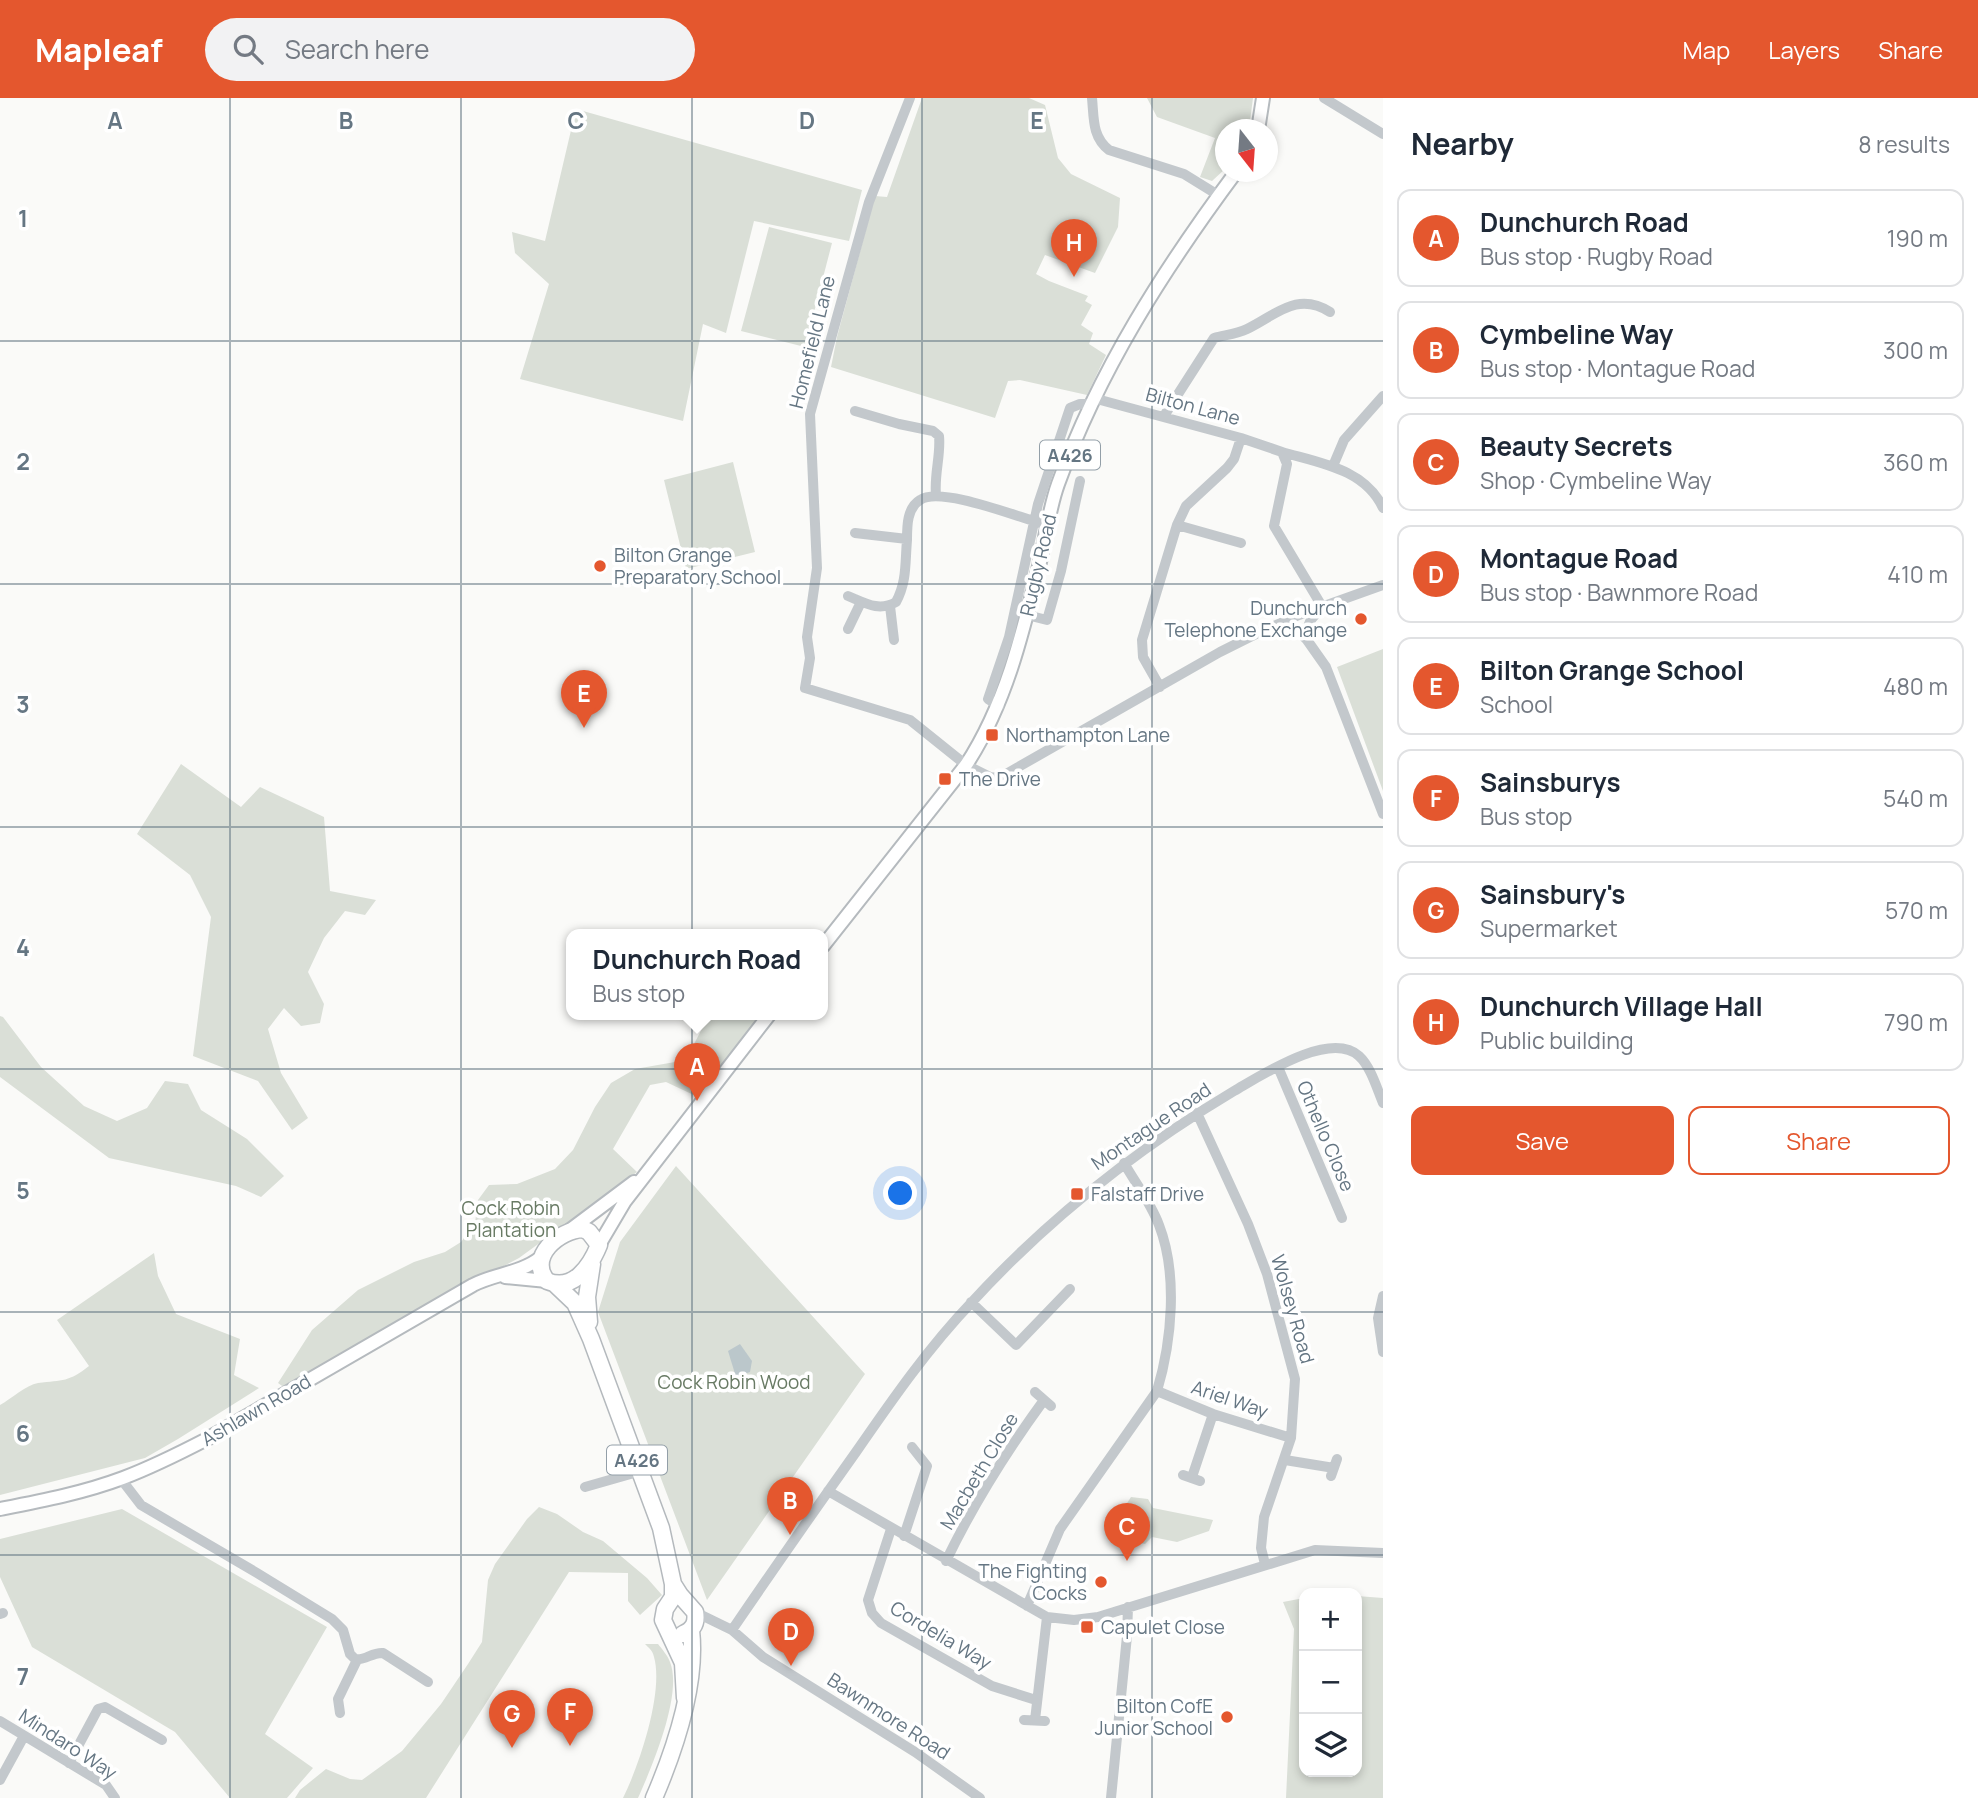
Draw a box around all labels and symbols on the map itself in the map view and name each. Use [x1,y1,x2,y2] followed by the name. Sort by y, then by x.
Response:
[107,104,123,136] text: A
[339,104,353,136] text: B
[568,104,585,136] text: C
[799,104,815,136] text: D
[1030,104,1044,136] text: E
[1215,119,1278,182] north arrow
[18,202,28,234] text: 1
[1051,219,1097,277] pin: H
[783,273,841,411] street label: Homefield Lane
[1143,381,1243,431] street label: Bilton Lane
[1040,440,1100,470] road number: A426
[16,445,30,477] text: 2
[1014,511,1062,619] street label: Rugby Road
[614,542,781,590] place label: Bilton Grange Preparatory School
[592,558,608,574] marker: Bilton Grange Preparatory School
[1164,595,1347,643] place label: Dunchurch Telephone Exchange
[1353,611,1369,627] marker: Dunchurch Telephone Exchange
[561,670,607,728] pin: E
[16,688,30,720] text: 3
[1006,722,1170,748] place label: Northampton Lane
[984,727,1000,743] marker: Northampton Lane
[959,766,1041,792] place label: The Drive
[937,771,953,787] marker: The Drive
[16,931,30,963] text: 4
[674,1043,720,1101] pin: A
[1086,1076,1216,1176] street label: Montague Road
[1291,1077,1361,1195] street label: Othello Close
[16,1174,30,1206] text: 5
[883,1176,917,1210] your location
[1091,1181,1204,1207] place label: Falstaff Drive
[1069,1186,1085,1202] marker: Falstaff Drive
[462,1195,560,1243] park label: Cock Robin Plantation
[1265,1252,1321,1366] street label: Wolsey Road
[196,1368,316,1452] street label: Ashlawn Road
[658,1369,810,1395] park label: Cock Robin Wood
[1188,1374,1272,1424] street label: Ariel Way
[934,1408,1024,1534] street label: Macbeth Close
[16,1417,30,1449] text: 6
[607,1446,667,1475] road number: A426
[767,1477,813,1535] pin: B
[1104,1503,1150,1561] pin: C
[978,1558,1087,1606] place label: The Fighting Cocks
[1093,1574,1109,1590] marker: The Fighting Cocks
[885,1594,997,1676] street label: Cordelia Way
[768,1608,814,1666] pin: D
[1101,1614,1225,1640] place label: Capulet Close
[1079,1619,1095,1635] marker: Capulet Close
[17,1660,29,1692] text: 7
[823,1667,955,1765] street label: Bawnmore Road
[547,1688,593,1746] pin: F
[489,1690,535,1748] pin: G
[1095,1693,1213,1741] place label: Bilton CofE Junior School
[14,1703,122,1785] street label: Mindaro Way
[1219,1709,1235,1725] marker: Bilton CofE Junior School

